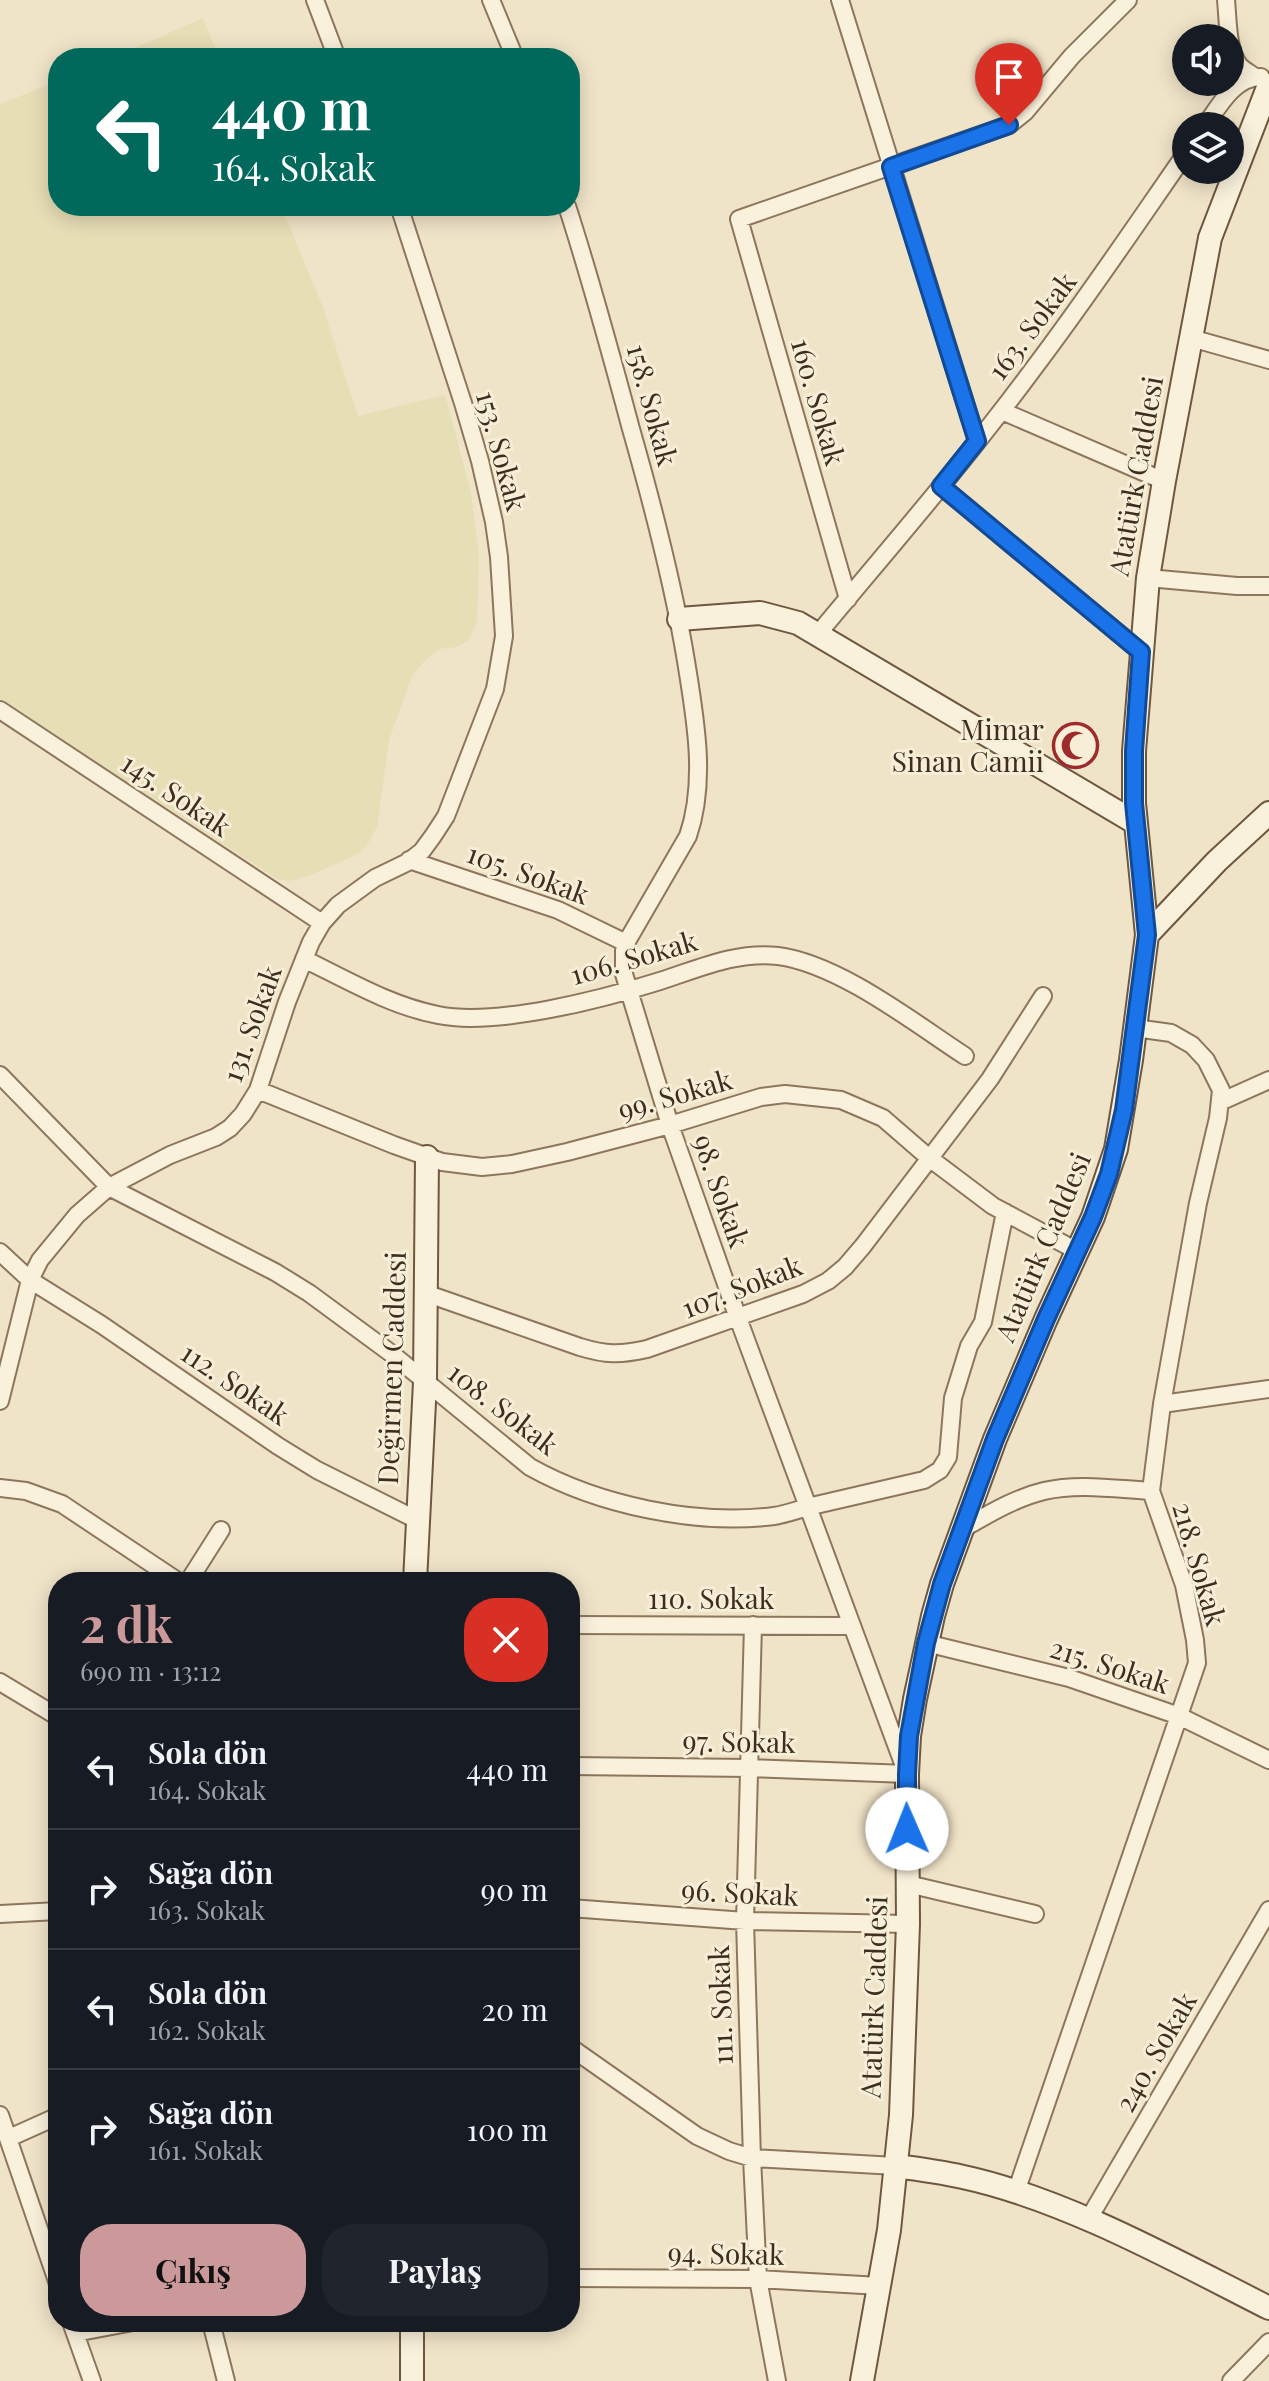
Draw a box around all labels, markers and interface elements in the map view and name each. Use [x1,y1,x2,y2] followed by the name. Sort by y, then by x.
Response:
[1172,24,1244,184] map controls
[1172,24,1244,96] button: sound
[975,43,1043,125] pin
[987,55,1031,99] icon: arrive
[212,70,371,145] text: 440 m
[80,80,184,184] icon: left
[1172,112,1244,184] button: layers
[212,142,376,190] text: 164. Sokak
[978,263,1084,387] street label: 163. Sokak
[784,334,855,470] street label: 160. Sokak
[619,340,688,470] street label: 158. Sokak
[1099,373,1170,580] street label: Atatürk Caddesi
[469,386,536,515] street label: 153. Sokak
[892,710,1045,779] place label: Mimar Sinan Camii
[1051,722,1099,770] mosque icon: Mimar Sinan Camii
[115,744,239,844] street label: 145. Sokak
[462,833,595,912] street label: 105. Sokak
[566,921,702,992] street label: 106. Sokak
[212,959,289,1087] street label: 131. Sokak
[613,1059,737,1127] street label: 99. Sokak
[686,1129,759,1253] street label: 98. Sokak
[985,1146,1098,1348] street label: Atatürk Caddesi
[676,1246,808,1325] street label: 107. Sokak
[368,1251,413,1485] street label: Değirmen Caddesi
[175,1333,298,1433] street label: 112. Sokak
[441,1353,567,1463] street label: 108. Sokak
[1165,1497,1236,1630] street label: 218. Sokak
[648,1579,775,1616] street label: 110. Sokak
[80,1591,173,1655] text: 2 dk
[464,1598,548,1682] button: close
[1046,1628,1176,1701] street label: 215. Sokak
[80,1653,222,1688] text: 690 m · 13:12
[682,1721,797,1760] street label: 97. Sokak
[148,1732,267,1772] text: Sola dön
[80,1747,124,1791] icon: left
[466,1749,548,1789] text: 440 m
[148,1772,266,1807] text: 164. Sokak
[865,1787,949,1871] position arrow
[148,1852,273,1892] text: Sağa dön
[80,1867,124,1911] icon: right
[481,1869,548,1909] text: 90 m
[680,1870,800,1913] street label: 96. Sokak
[148,1892,265,1927] text: 163. Sokak
[850,1895,895,2100] street label: Atatürk Caddesi
[699,1944,740,2066] street label: 111. Sokak
[148,1972,267,2012] text: Sola dön
[1105,1984,1204,2118] street label: 240. Sokak
[80,1987,124,2031] icon: left
[482,1989,548,2029] text: 20 m
[148,2012,266,2047] text: 162. Sokak
[148,2092,273,2132] text: Sağa dön
[80,2107,124,2151] icon: right
[467,2109,548,2149] text: 100 m
[148,2132,263,2167] text: 161. Sokak
[80,2224,306,2316] button: Çıkış
[322,2224,548,2316] button: Paylaş
[667,2233,785,2272] street label: 94. Sokak

